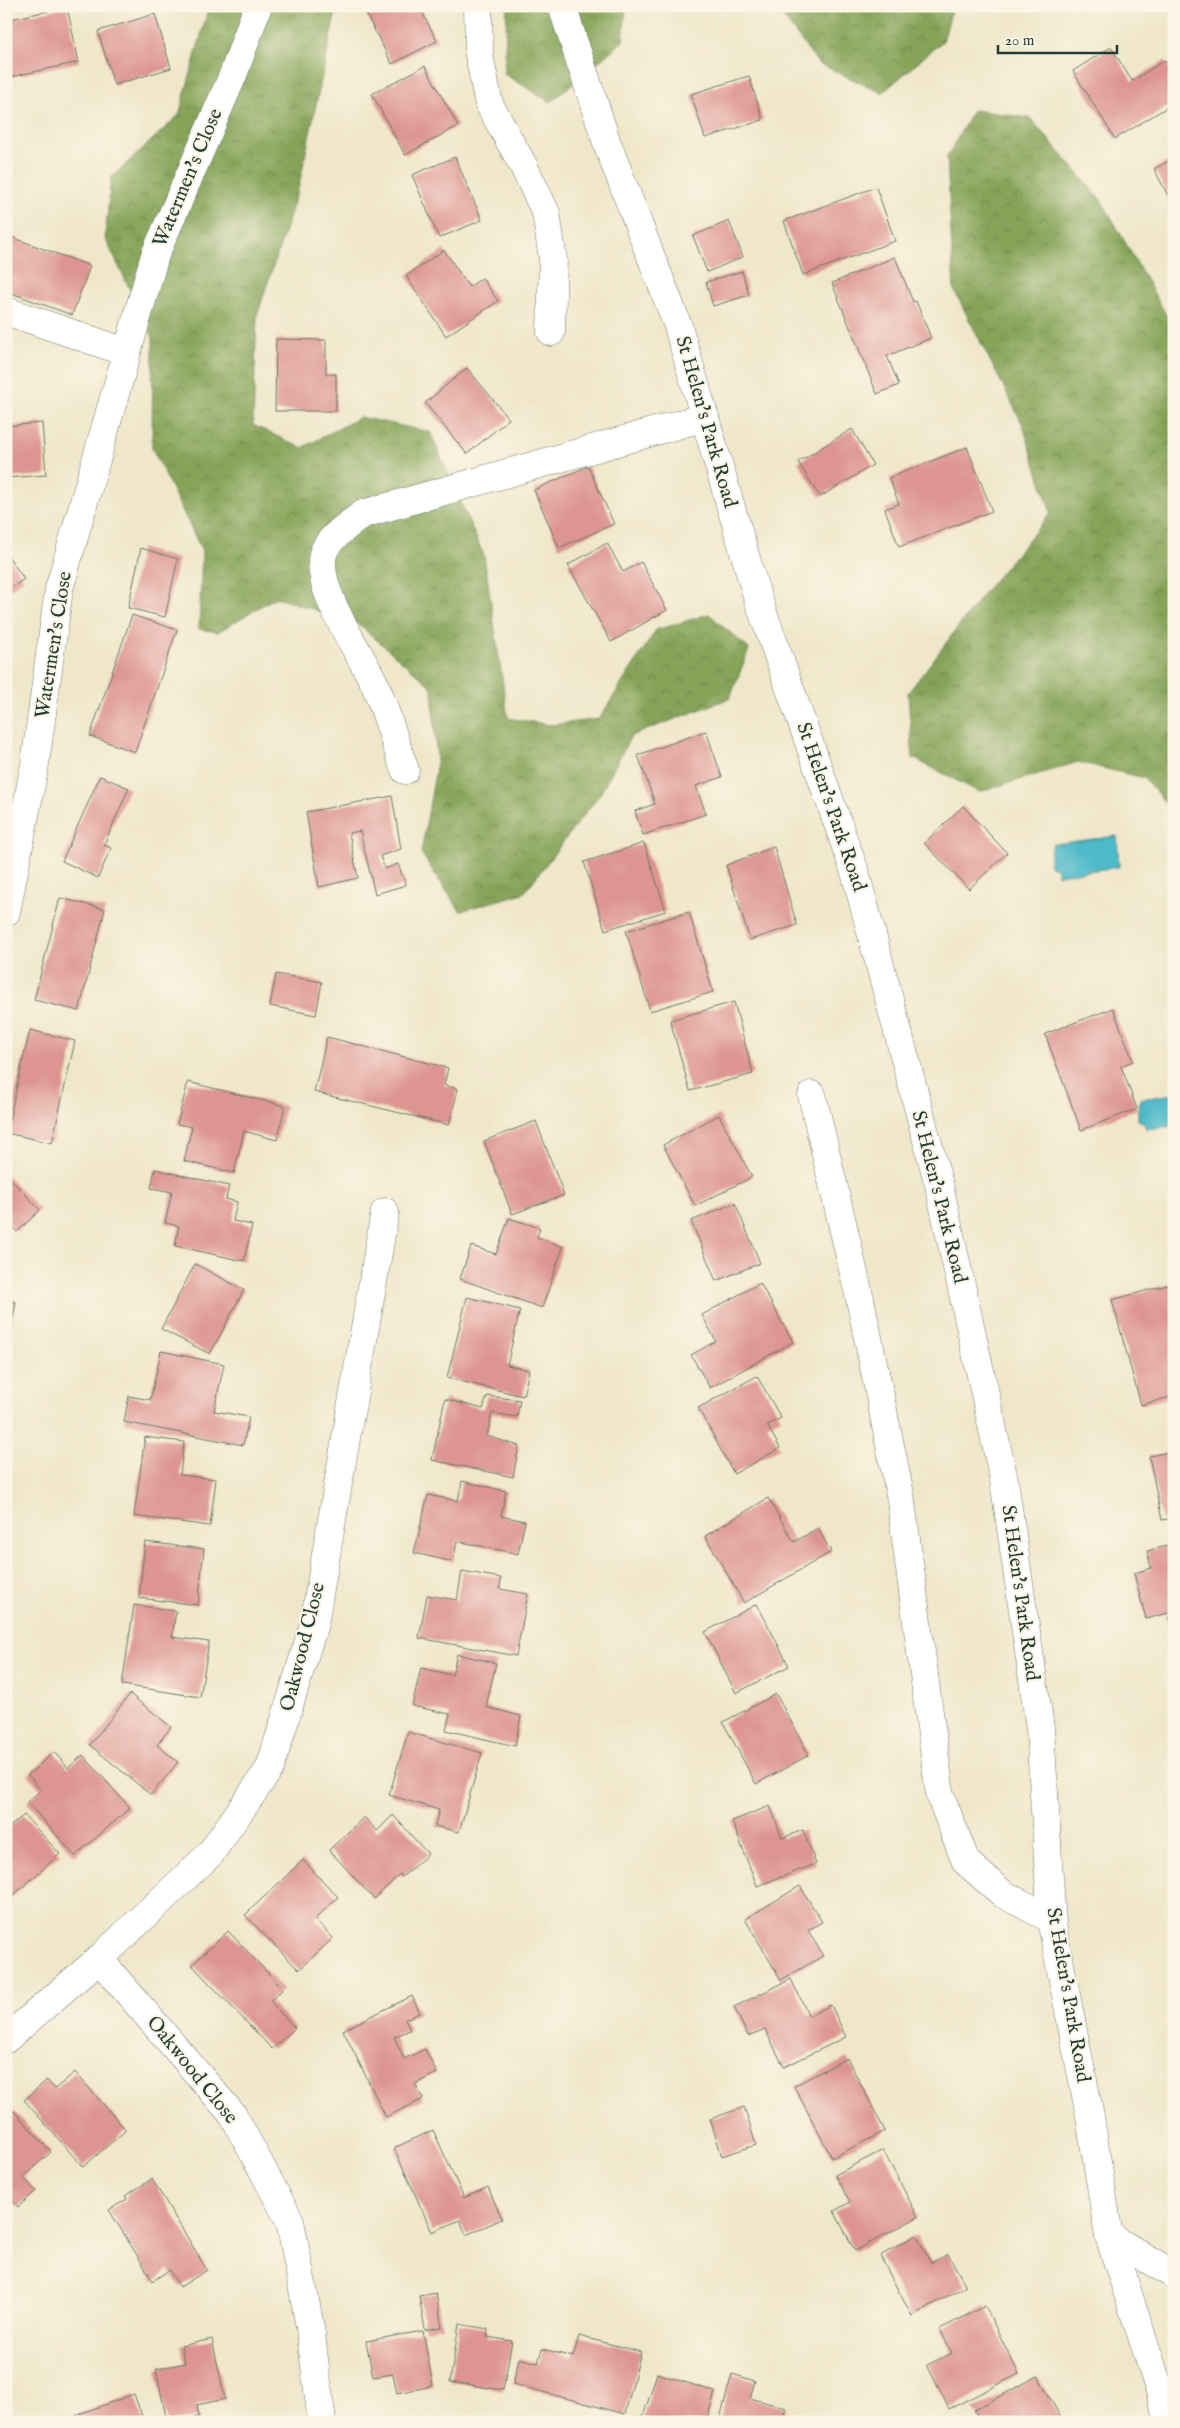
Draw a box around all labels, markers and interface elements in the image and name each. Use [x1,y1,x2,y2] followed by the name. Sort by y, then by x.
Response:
[998,22,1116,54] scale bar
[1005,31,1035,50] text: 20 m
[147,105,229,251] street label: Watermen's Close
[670,333,743,511] street label: St Helen's Park Road
[30,570,78,720] street label: Watermen's Close
[790,719,872,895] street label: St Helen's Park Road
[905,1108,973,1286] street label: St Helen's Park Road
[995,1504,1045,1683] street label: St Helen's Park Road
[275,1580,331,1714] street label: Oakwood Close
[1040,1906,1096,2085] street label: St Helen's Park Road
[141,2011,243,2129] street label: Oakwood Close

